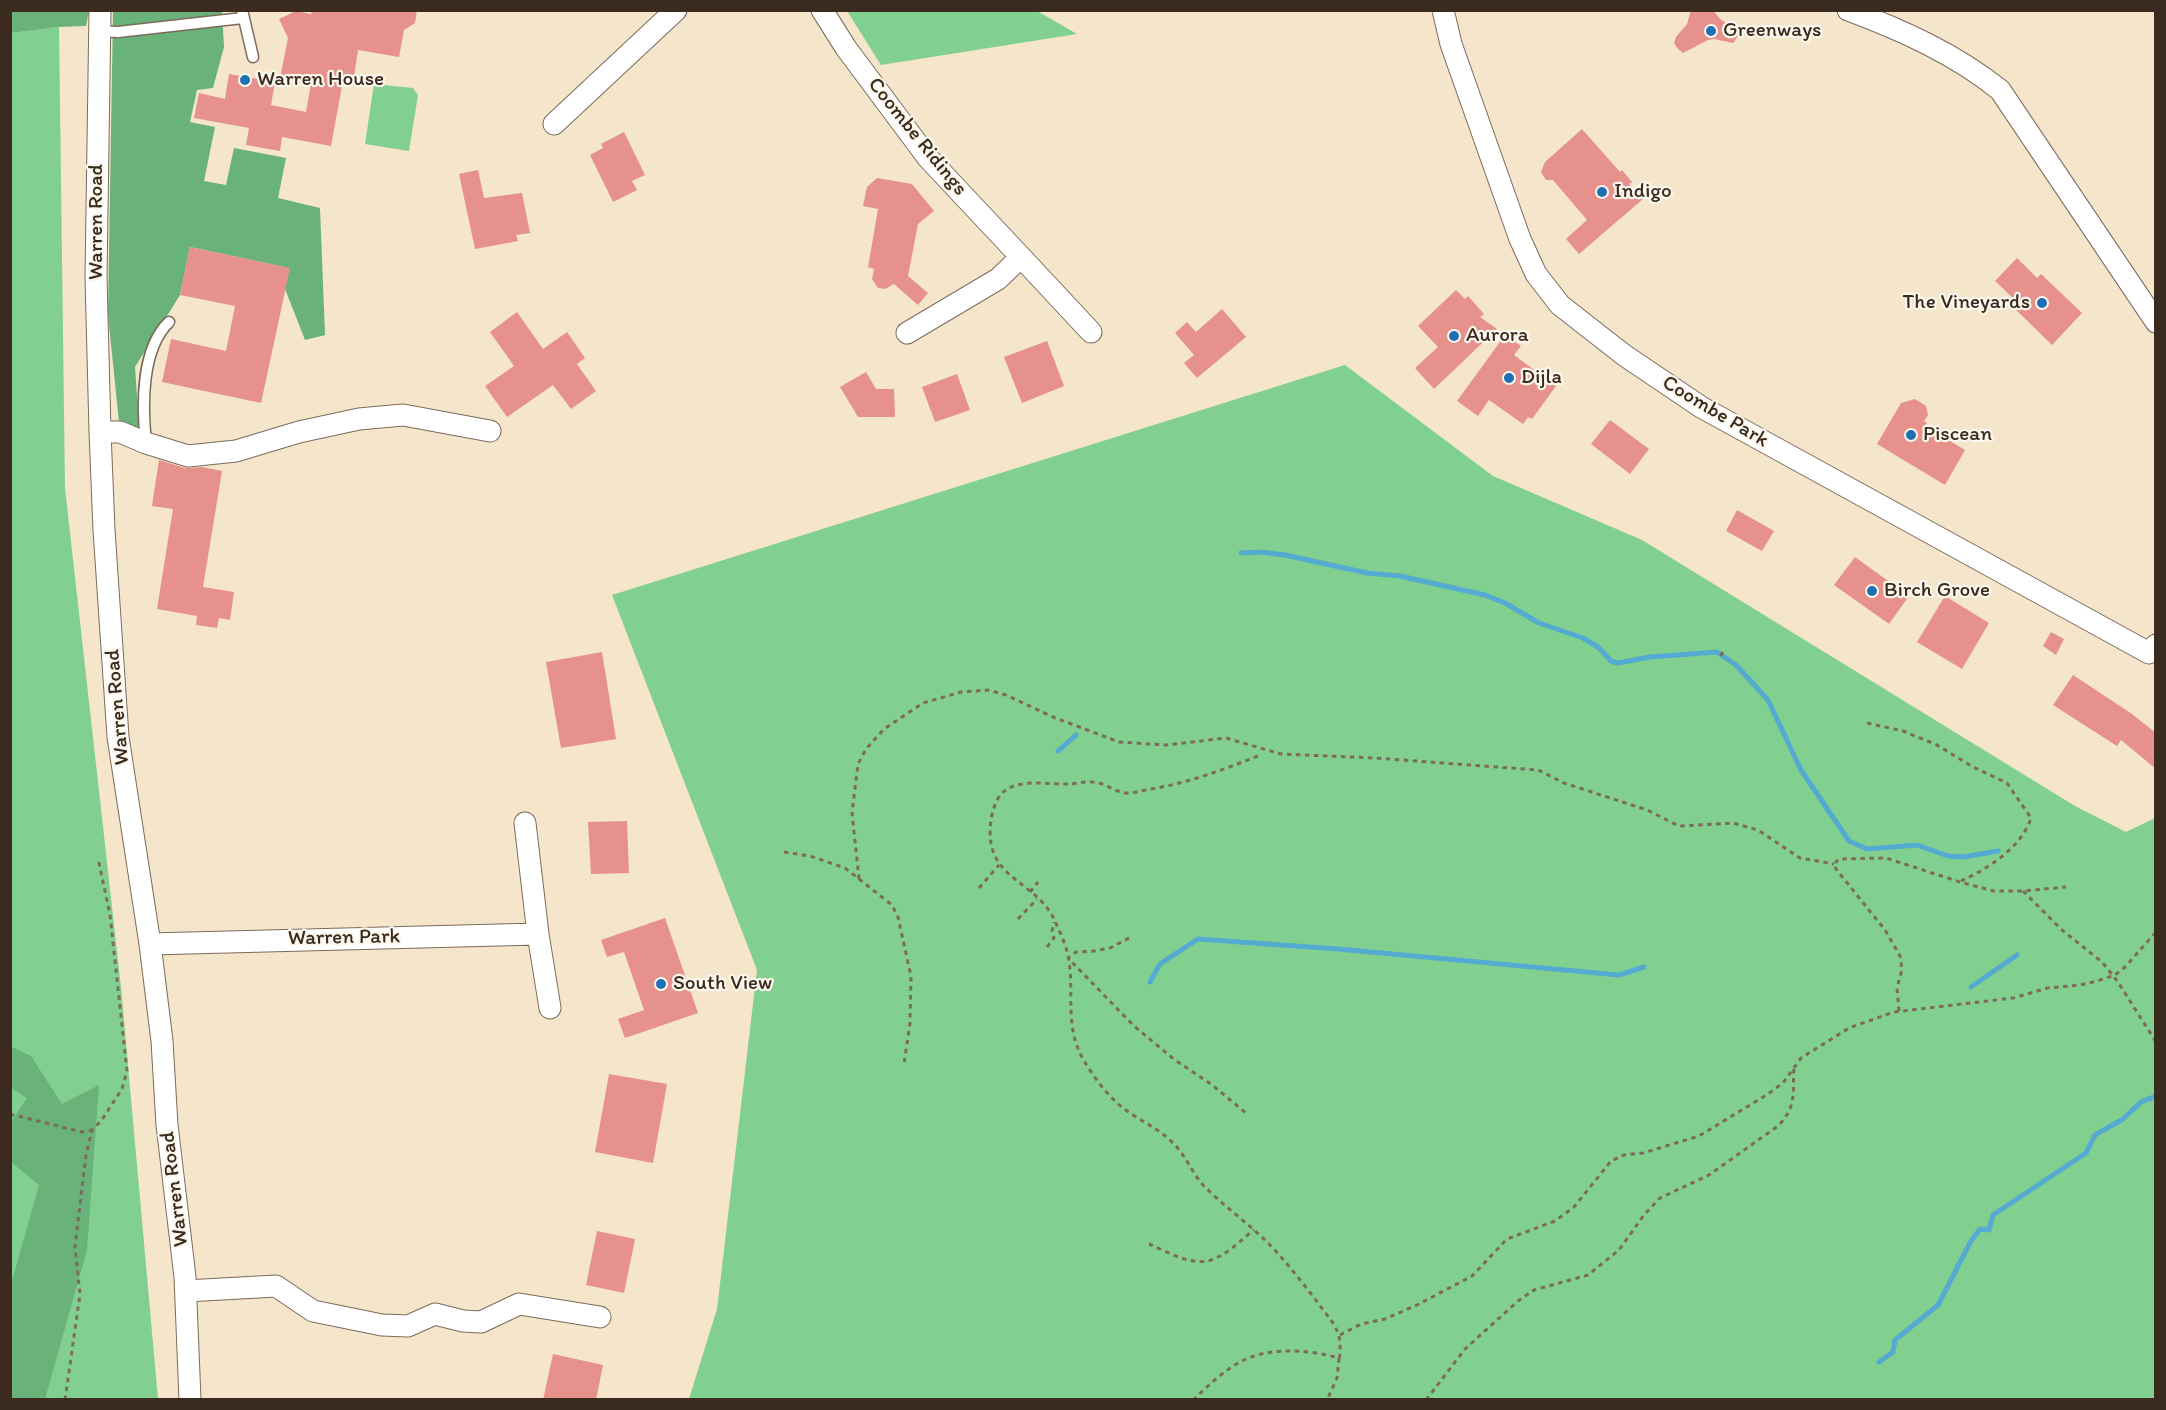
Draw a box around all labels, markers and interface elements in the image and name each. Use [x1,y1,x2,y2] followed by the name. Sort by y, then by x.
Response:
[1723,18,1821,44] place label: Greenways
[1704,24,1718,38] marker: Greenways
[257,67,384,93] place label: Warren House
[238,73,252,87] marker: Warren House
[862,73,972,201] street label: Coombe Ridings
[84,164,110,280] street label: Warren Road
[1614,179,1672,205] place label: Indigo
[1595,185,1609,199] marker: Indigo
[1903,290,2030,316] place label: The Vineyards
[2035,296,2049,310] marker: The Vineyards
[1466,323,1529,349] place label: Aurora
[1447,329,1461,343] marker: Aurora
[1521,365,1562,391] place label: Dijla
[1657,370,1773,454] street label: Coombe Park
[1502,371,1516,385] marker: Dijla
[1923,422,1992,448] place label: Piscean
[1904,428,1918,442] marker: Piscean
[1884,578,1990,604] place label: Birch Grove
[1865,584,1879,598] marker: Birch Grove
[100,648,136,766] street label: Warren Road
[288,924,400,952] street label: Warren Park
[673,971,772,997] place label: South View
[654,977,668,991] marker: South View
[155,1130,195,1248] street label: Warren Road

